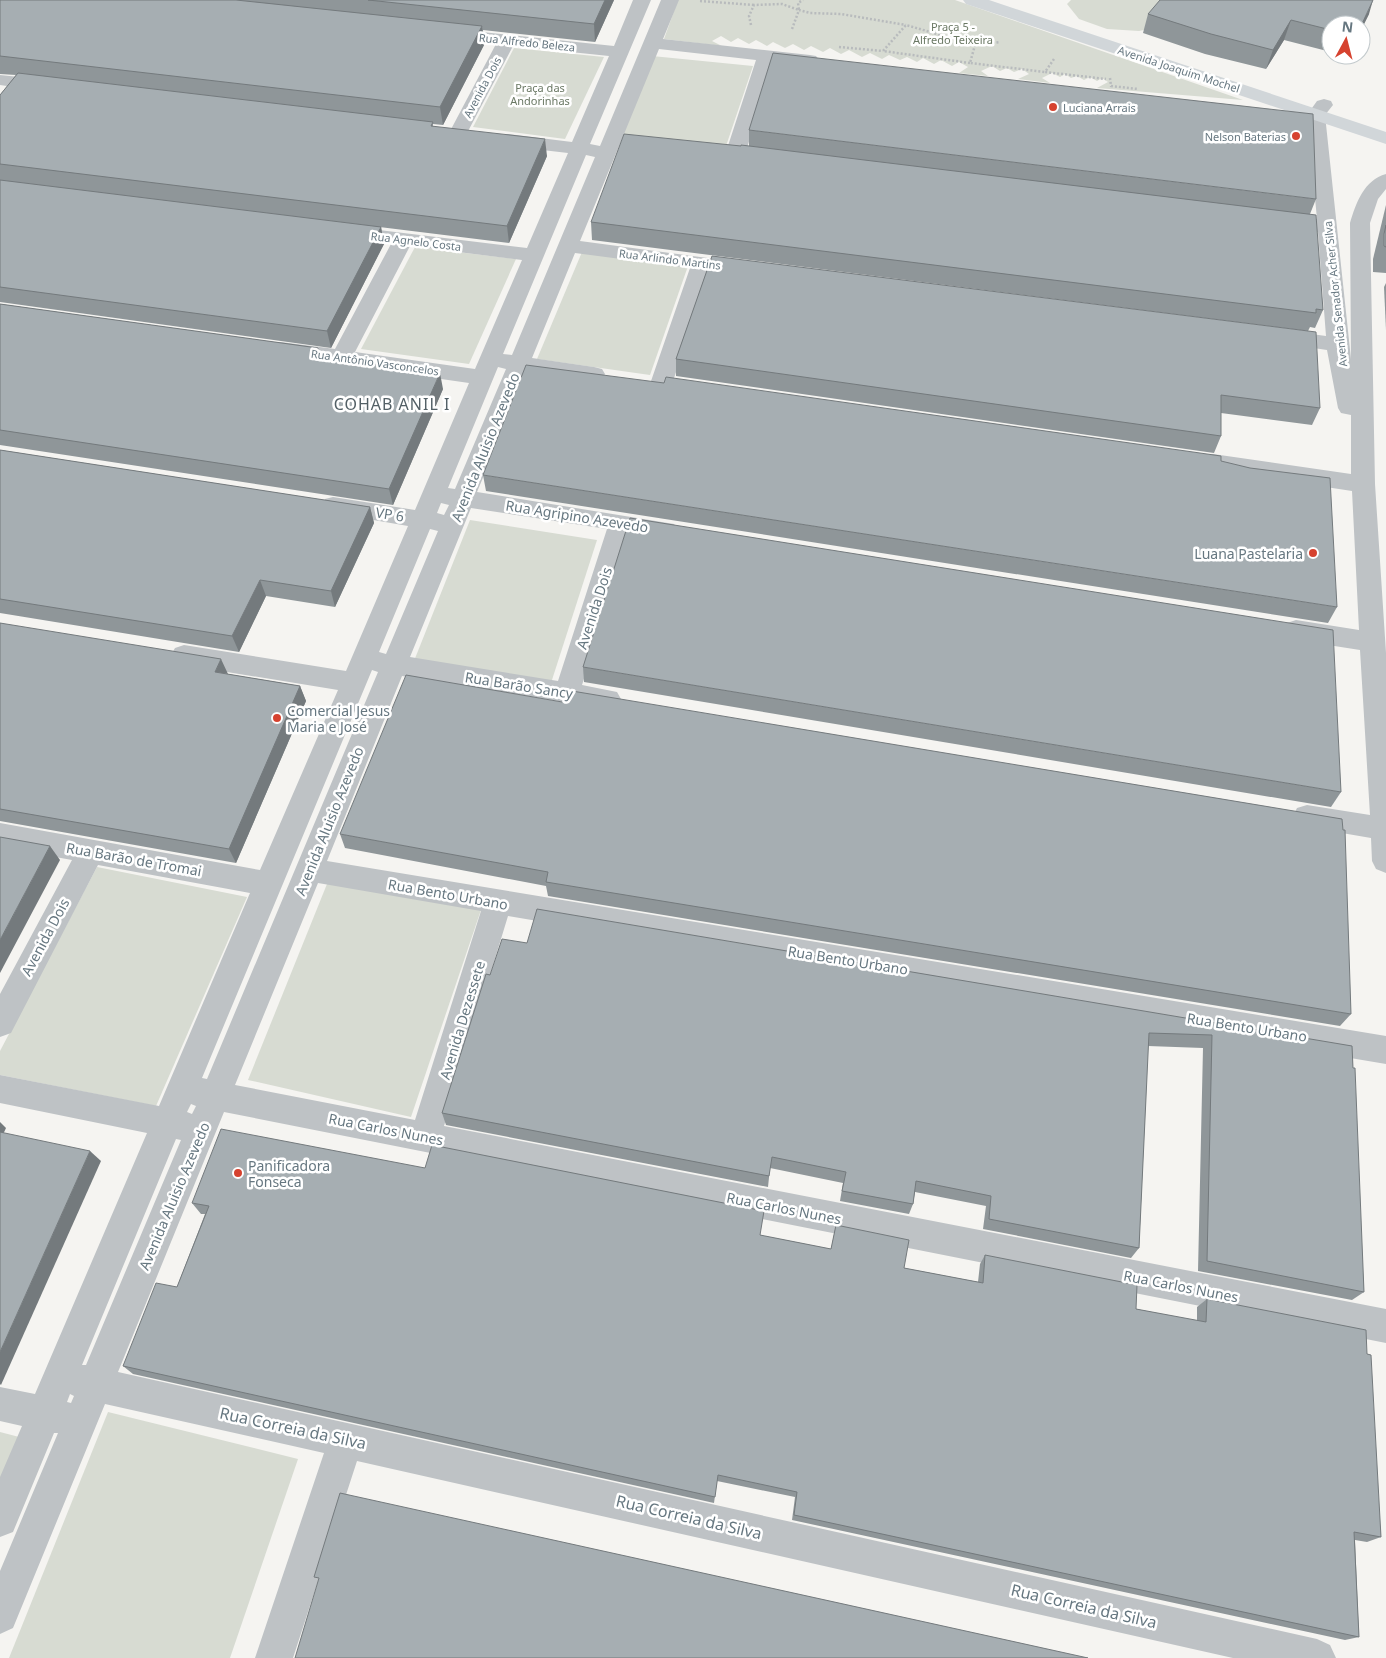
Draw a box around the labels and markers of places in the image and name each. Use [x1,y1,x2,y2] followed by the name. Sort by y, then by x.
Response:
[1063,100,1136,115] place label: Luciana Arrais
[1047,101,1059,113] marker: Luciana Arrais
[1205,129,1286,144] place label: Nelson Baterias
[1290,130,1302,142] marker: Nelson Baterias
[1194,544,1303,563] place label: Luana Pastelaria
[1307,547,1319,559] marker: Luana Pastelaria
[287,701,390,736] place label: Comercial Jesus Maria e José
[271,712,283,724] marker: Comercial Jesus Maria e José
[248,1156,330,1191] place label: Panificadora Fonseca
[232,1167,244,1179] marker: Panificadora Fonseca

